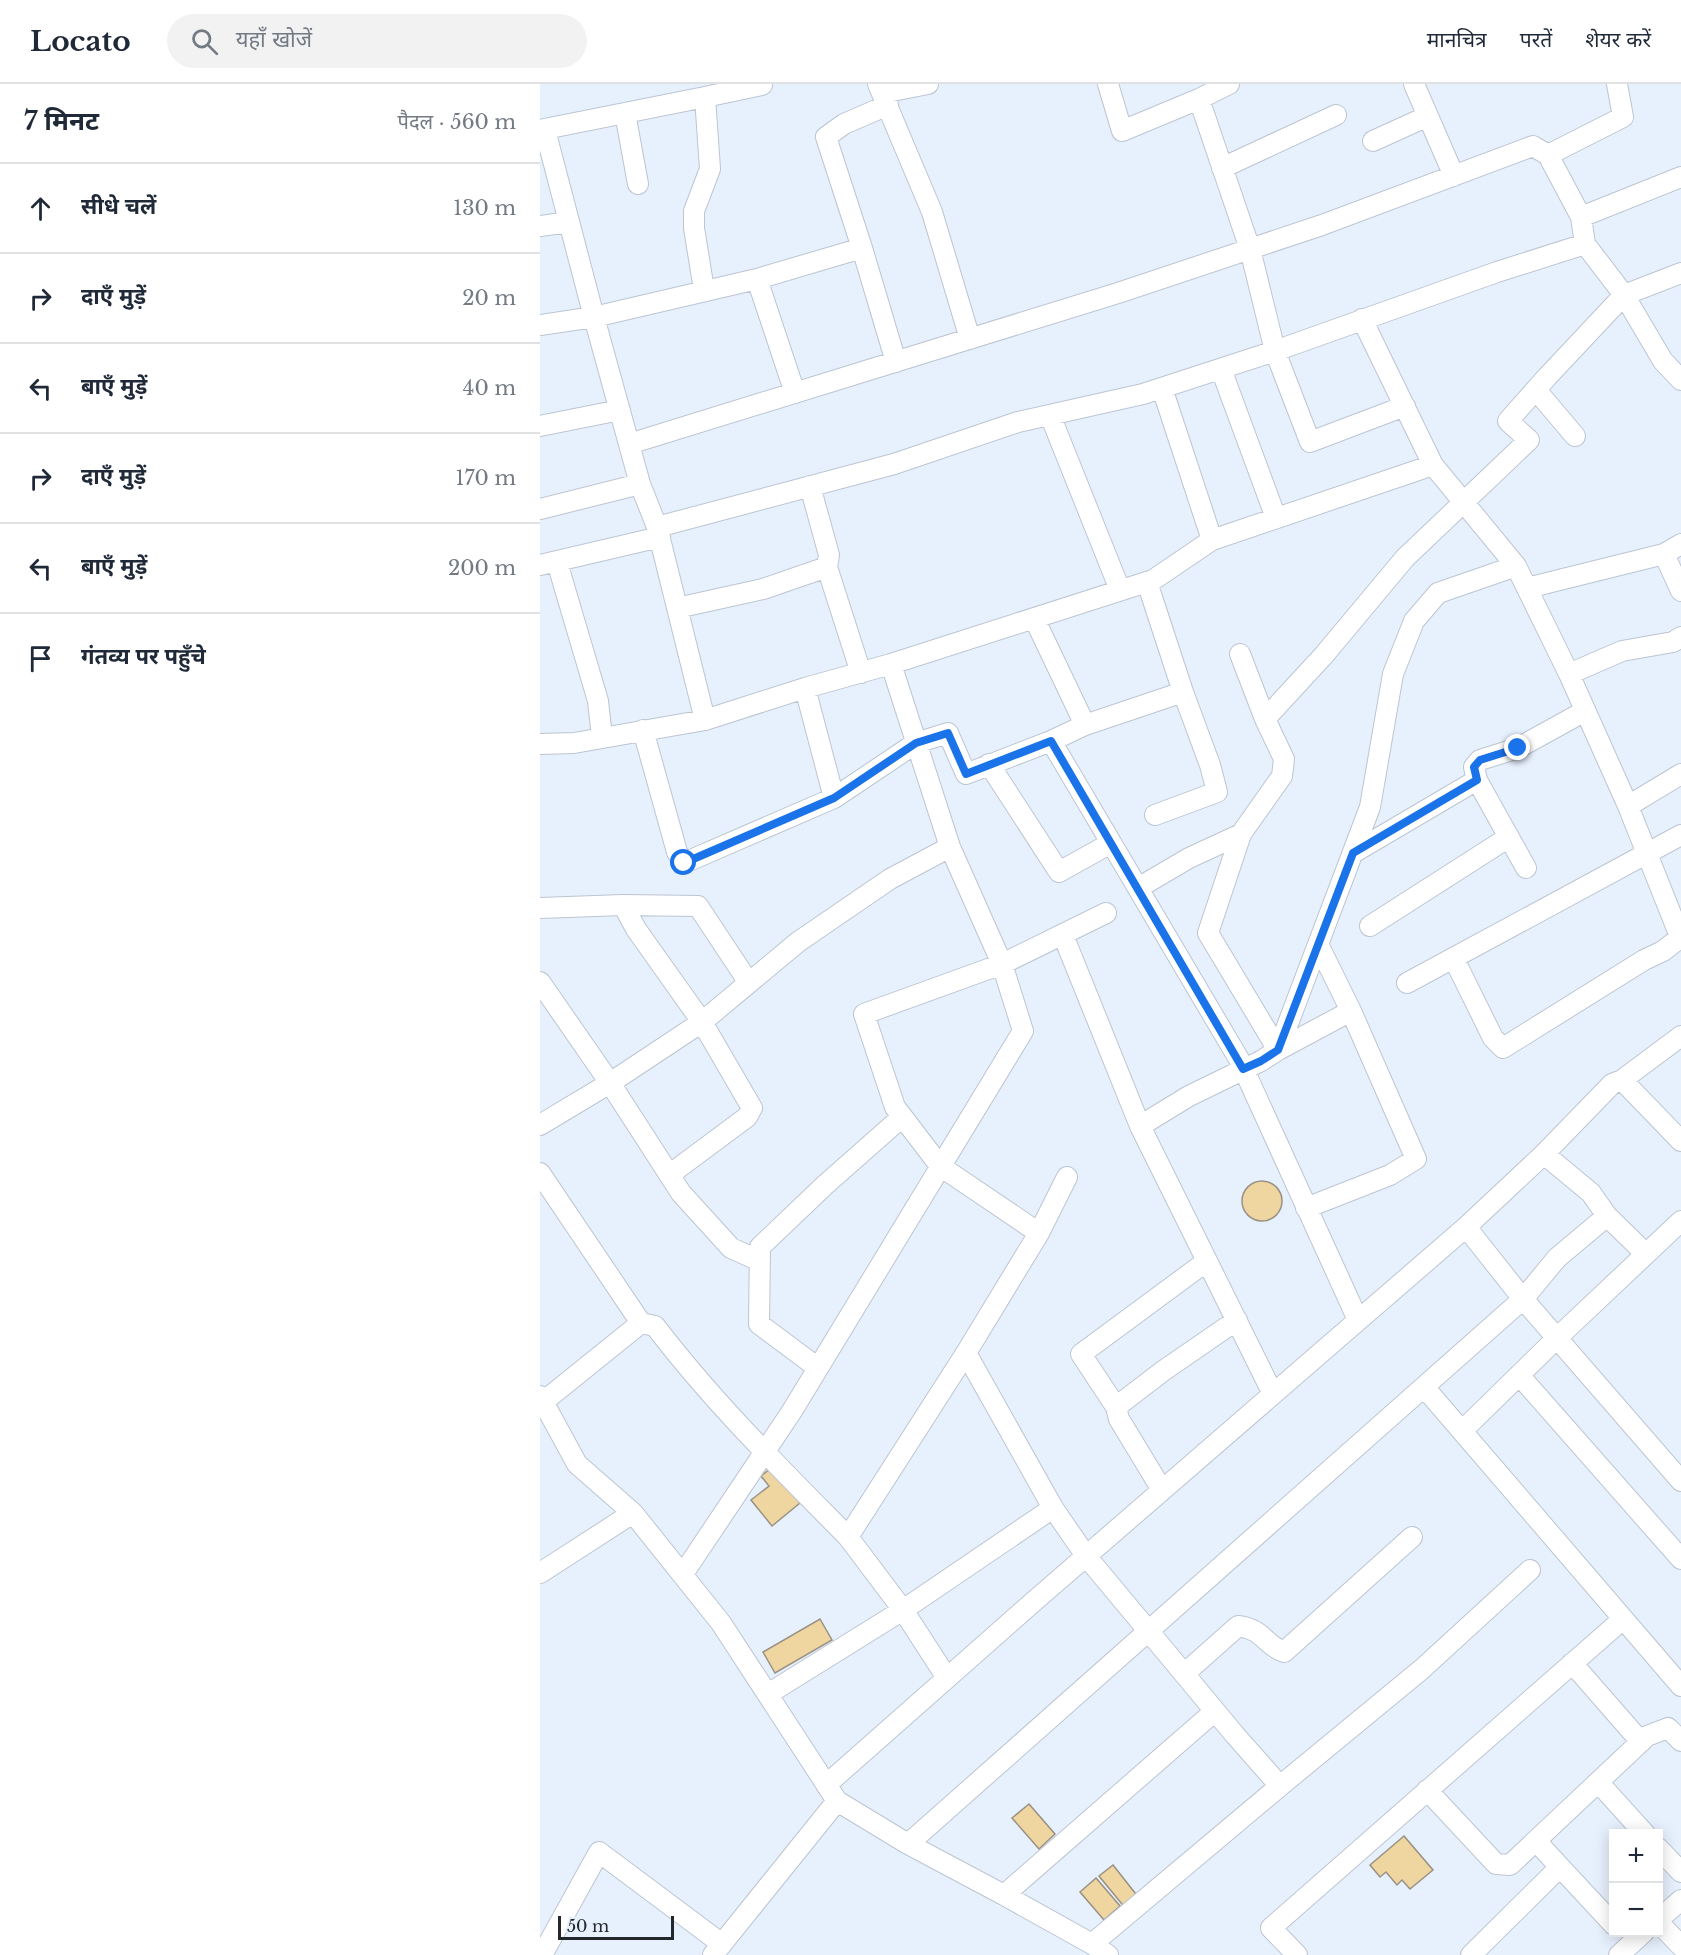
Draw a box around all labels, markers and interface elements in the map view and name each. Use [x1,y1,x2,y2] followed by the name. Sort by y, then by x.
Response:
[167,14,587,68] search box
[30,24,131,59] text: Locato
[188,25,221,58] icon: search
[236,26,312,53] text: यहाँ खोजें
[1427,27,1487,53] text: मानचित्र
[1520,27,1552,53] text: परतें
[1585,27,1651,53] text: शेयर करें
[24,105,99,137] text: 7 मिनट
[398,110,516,134] text: पैदल · 560 m
[24,192,57,225] icon: ahead
[81,193,156,220] text: सीधे चलें
[453,196,516,220] text: 130 m
[24,282,57,315] icon: right
[81,283,146,310] text: दाएँ मुड़ें
[462,286,516,310] text: 20 m
[24,372,57,405] icon: left
[81,373,147,400] text: बाएँ मुड़ें
[463,376,516,400] text: 40 m
[24,462,57,495] icon: right
[81,463,146,490] text: दाएँ मुड़ें
[456,466,516,490] text: 170 m
[24,552,57,585] icon: left
[81,553,147,580] text: बाएँ मुड़ें
[448,556,516,580] text: 200 m
[24,642,57,675] icon: arrive
[81,643,206,670] text: गंतव्य पर पहुँचे
[1504,734,1530,760] route end
[670,849,696,875] route start
[1609,1829,1663,1937] map controls
[1609,1829,1663,1883] button: +
[1609,1883,1663,1937] button: −
[558,1913,674,1940] scale bar
[567,1916,609,1936] text: 50 m

